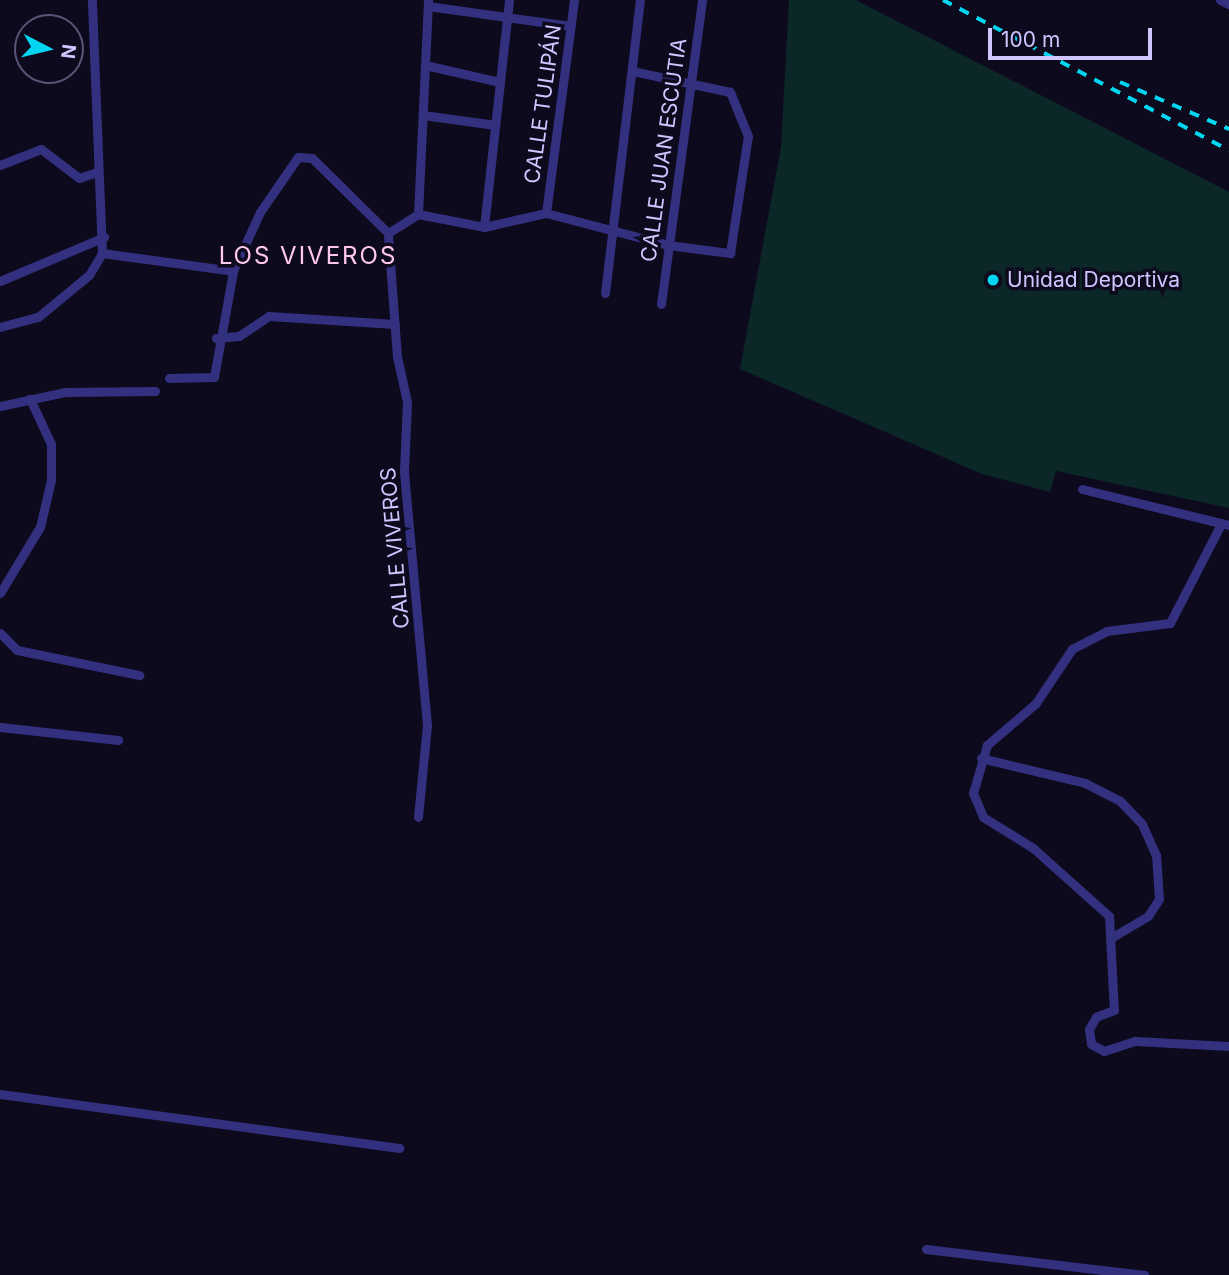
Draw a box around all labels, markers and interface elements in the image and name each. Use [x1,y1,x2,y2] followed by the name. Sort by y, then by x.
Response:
[14,14,84,84] north arrow
[991,14,1156,58] scale bar
[519,23,567,185] street label: CALLE TULIPÁN
[1001,27,1060,52] text: 100 m
[636,36,692,264] street label: CALLE JUAN ESCUTIA
[56,43,81,60] text: N
[220,242,396,270] district label: LOS VIVEROS
[1007,267,1180,293] place label: Unidad Deportiva
[985,272,1001,288] marker: Unidad Deportiva
[375,466,415,630] street label: CALLE VIVEROS

